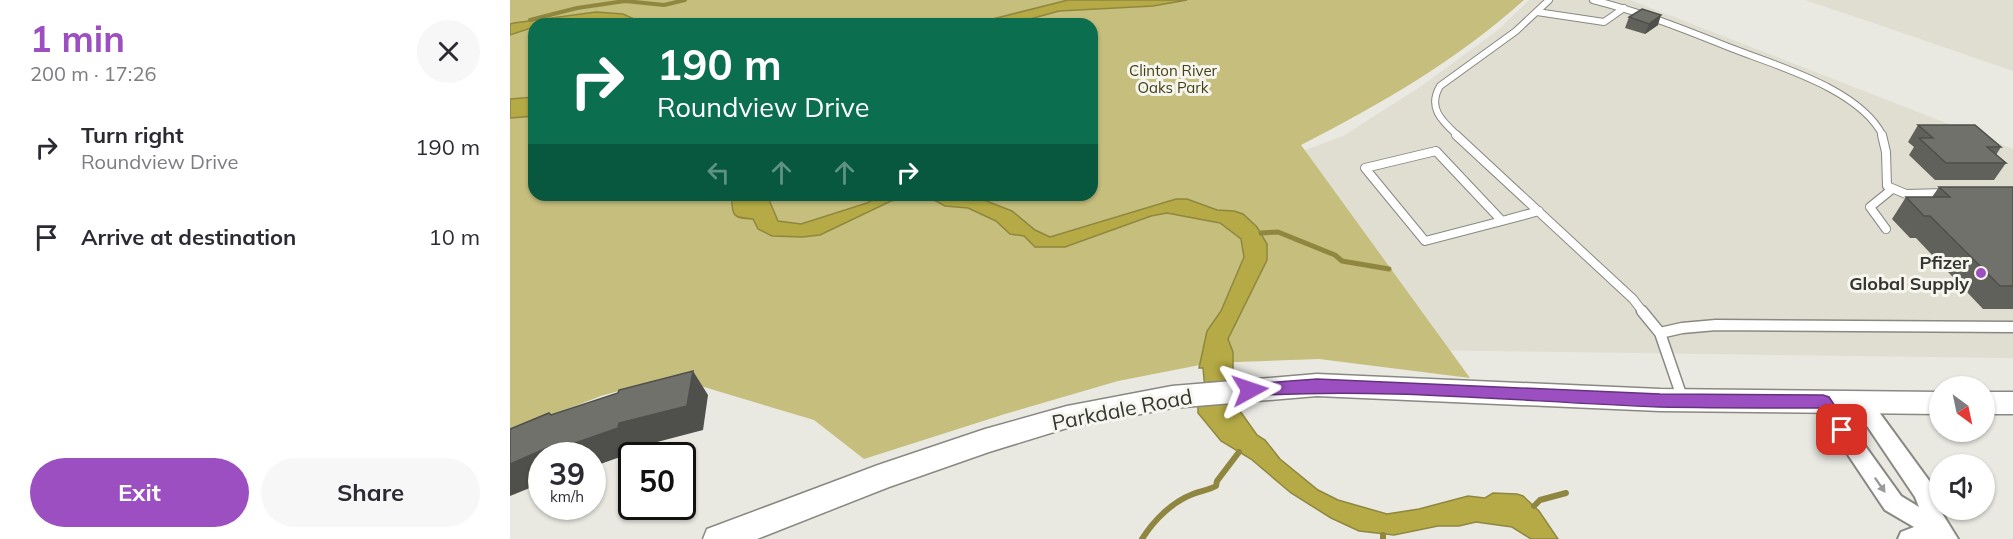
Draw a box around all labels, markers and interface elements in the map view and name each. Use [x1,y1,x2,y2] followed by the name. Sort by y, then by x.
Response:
[30,16,125,61] text: 1 min
[417,20,480,83] button: close
[657,38,782,91] text: 190 m
[558,42,636,120] icon: right
[30,61,156,86] text: 200 m · 17:26
[1129,61,1218,97] park label: Clinton River Oaks Park
[657,90,869,124] text: Roundview Drive
[81,121,184,149] text: Turn right
[30,131,63,164] icon: right
[415,133,480,161] text: 190 m
[81,149,238,174] text: Roundview Drive
[702,156,735,189] icon: left
[765,156,798,189] icon: ahead
[828,156,861,189] icon: ahead
[891,156,924,189] icon: right
[30,221,63,254] icon: arrive
[81,223,296,251] text: Arrive at destination
[429,223,480,251] text: 10 m
[1849,251,1970,295] place label: Pfizer Global Supply
[1974,266,1988,280] marker: Pfizer Global Supply
[1218,358,1282,422] position arrow
[1929,376,1995,442] north arrow
[1929,376,1995,520] map controls
[1049,383,1194,435] street label: Parkdale Road
[1816,404,1867,455] pin
[1825,413,1858,446] icon: arrive
[618,442,696,520] speed limit sign: 50
[1929,454,1995,520] button: sound
[549,455,585,493] text: 39
[30,458,249,527] button: Exit
[261,458,480,527] button: Share
[1874,476,1886,492] one-way arrow
[550,487,584,506] text: km/h

